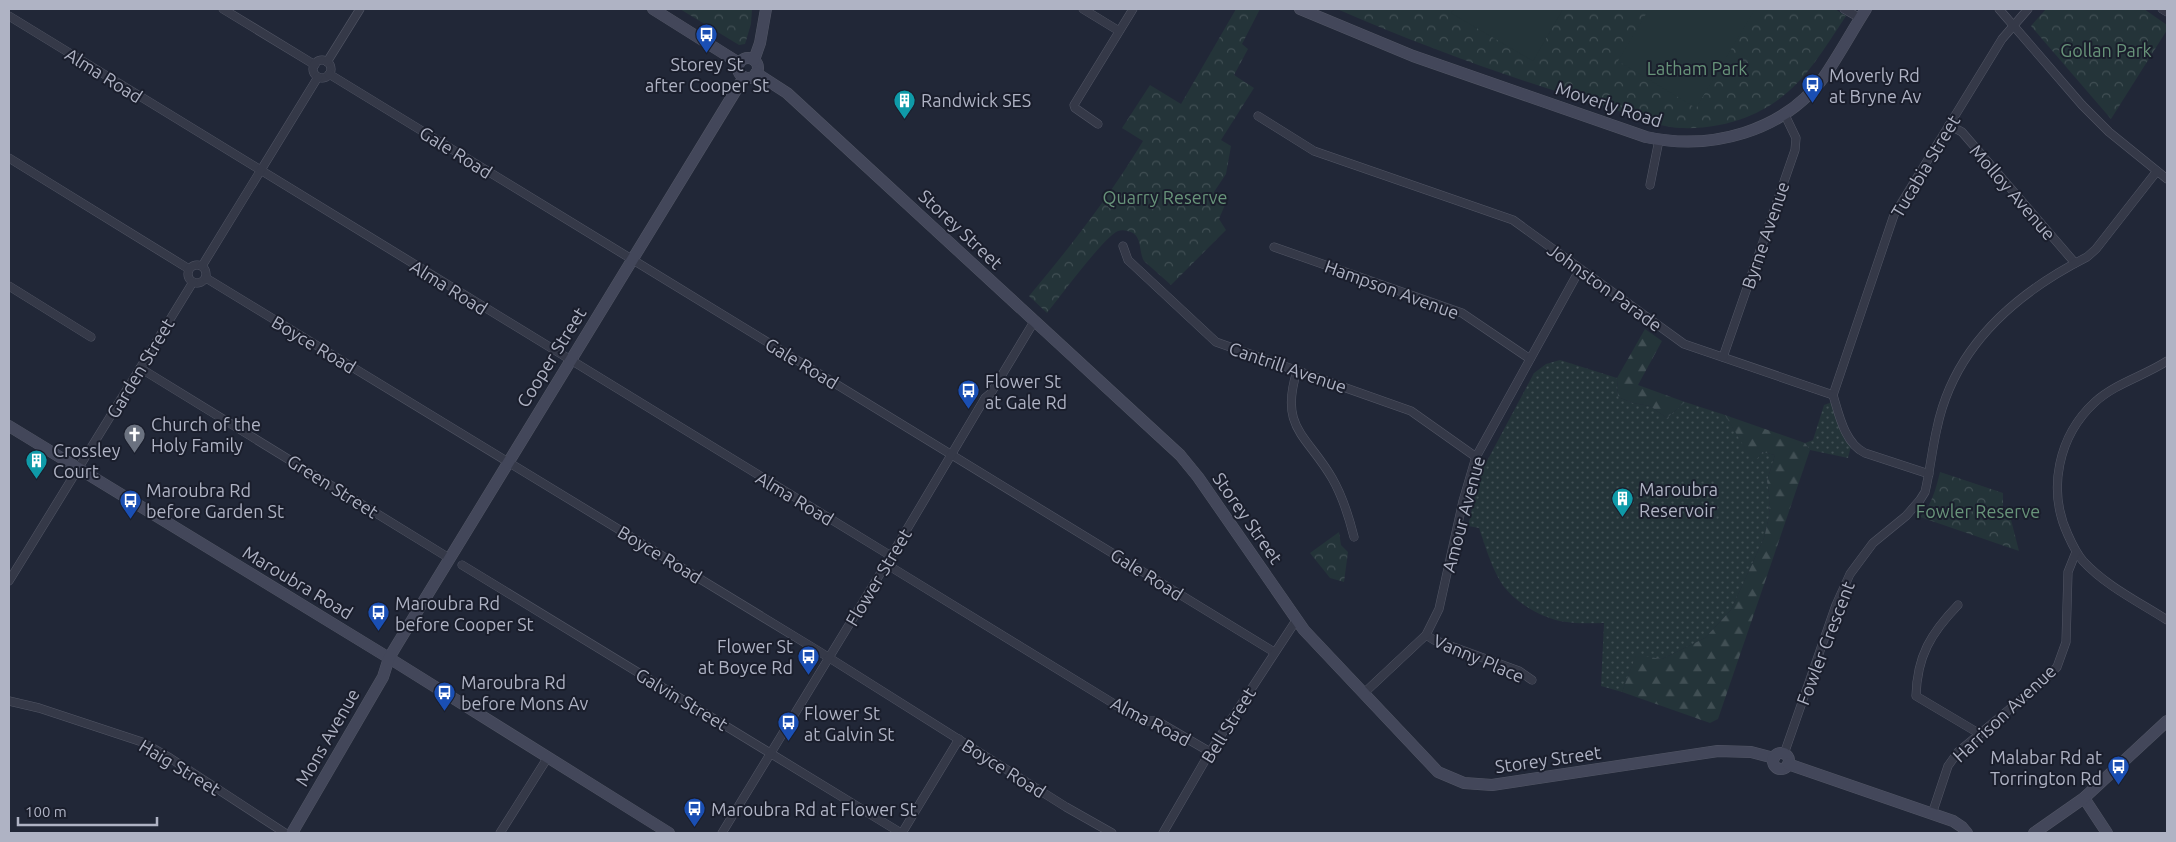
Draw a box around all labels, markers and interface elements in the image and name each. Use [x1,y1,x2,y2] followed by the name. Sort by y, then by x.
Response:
[695,22,719,53] bus stop icon: Storey St after Cooper St
[2060,40,2152,60] park label: Gollan Park
[62,44,146,106] street label: Alma Road
[645,54,769,95] place label: Storey St after Cooper St
[1647,58,1747,78] park label: Latham Park
[1829,65,1922,106] place label: Moverly Rd at Bryne Av
[1801,73,1825,104] bus stop icon: Moverly Rd at Bryne Av
[1553,77,1665,131] street label: Moverly Road
[893,88,917,119] building icon: Randwick SES
[921,90,1031,110] place label: Randwick SES
[1887,111,1963,221] street label: Tucabia Street
[416,122,496,182] street label: Gale Road
[1966,140,2060,244] street label: Molloy Avenue
[1737,179,1793,291] street label: Byrne Avenue
[915,185,1007,273] street label: Storey Street
[1102,187,1228,208] park label: Quarry Reserve
[1544,239,1666,335] street label: Johnston Parade
[1322,255,1462,323] street label: Hampson Avenue
[407,256,491,318] street label: Alma Road
[512,303,590,411] street label: Cooper Street
[268,311,360,377] street label: Boyce Road
[102,314,178,422] street label: Garden Street
[762,333,842,393] street label: Gale Road
[1227,338,1349,396] street label: Cantrill Avenue
[985,371,1067,412] place label: Flower St at Gale Rd
[957,379,981,410] bus stop icon: Flower St at Gale Rd
[151,414,261,455] place label: Church of the Holy Family
[123,422,147,453] church icon: Church of the Holy Family
[53,440,121,481] place label: Crossley Court
[25,448,49,479] building icon: Crossley Court
[284,450,382,522] street label: Green Street
[1438,454,1488,574] street label: Amour Avenue
[753,467,837,529] street label: Alma Road
[1209,469,1287,567] street label: Storey Street
[1639,479,1718,520] place label: Maroubra Reservoir
[146,480,284,521] place label: Maroubra Rd before Garden St
[1611,487,1635,518] building icon: Maroubra Reservoir
[118,488,142,519] bus stop icon: Maroubra Rd before Garden St
[1916,501,2040,521] park label: Fowler Reserve
[614,521,706,587] street label: Boyce Road
[841,525,915,629] street label: Flower Street
[239,541,357,623] street label: Maroubra Road
[1107,544,1187,604] street label: Gale Road
[1792,578,1858,708] street label: Fowler Crescent
[395,593,534,634] place label: Maroubra Rd before Cooper St
[367,601,391,632] bus stop icon: Maroubra Rd before Cooper St
[1431,630,1527,686] street label: Vanny Place
[698,636,793,677] place label: Flower St at Boyce Rd
[797,644,821,675] bus stop icon: Flower St at Boyce Rd
[1948,660,2060,766] street label: Harrison Avenue
[632,664,732,734] street label: Galvin Street
[461,672,589,713] place label: Maroubra Rd before Mons Av
[433,680,457,711] bus stop icon: Maroubra Rd before Mons Av
[1197,684,1259,766] street label: Bell Street
[291,685,363,789] street label: Mons Avenue
[1108,692,1194,750] street label: Alma Road
[804,703,894,744] place label: Flower St at Galvin St
[776,711,800,742] bus stop icon: Flower St at Galvin St
[959,734,1049,802] street label: Boyce Road
[136,735,224,799] street label: Haig Street
[1494,742,1602,776] street label: Storey Street
[1990,747,2102,788] place label: Malabar Rd at Torrington Rd
[2106,755,2130,786] bus stop icon: Malabar Rd at Torrington Rd
[18,794,156,826] scale bar
[683,797,707,828] bus stop icon: Maroubra Rd at Flower St
[711,799,917,819] place label: Maroubra Rd at Flower St
[25,803,67,820] text: 100 m

